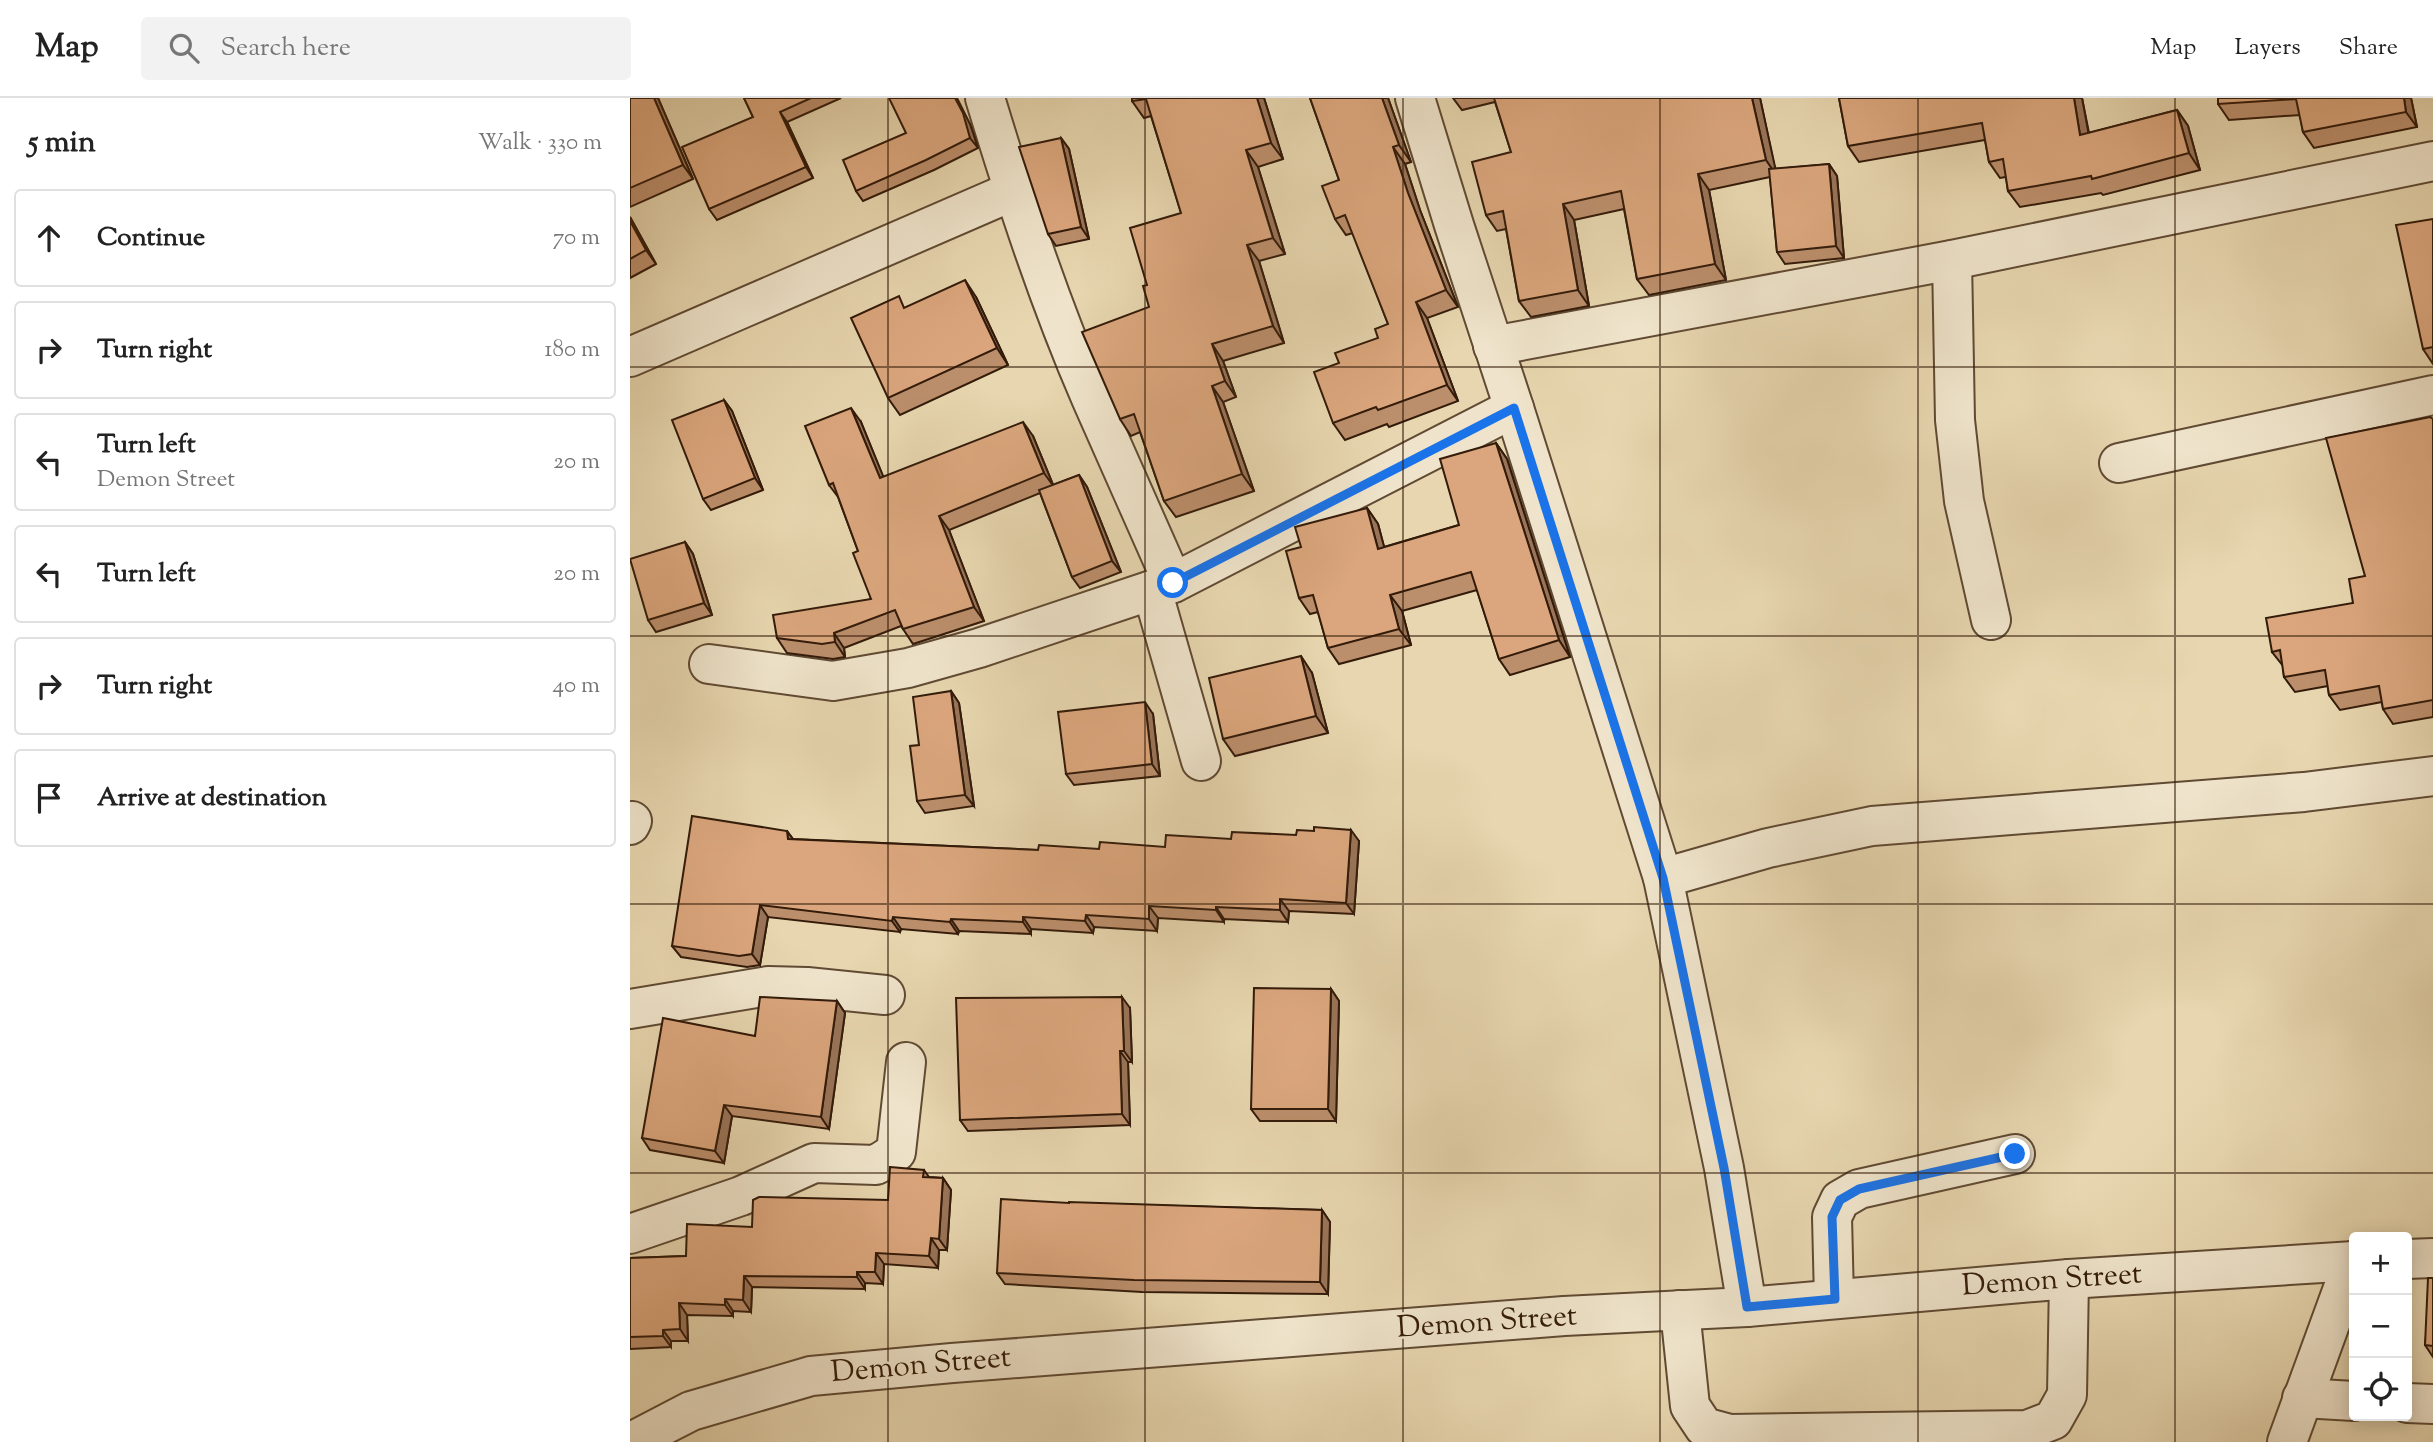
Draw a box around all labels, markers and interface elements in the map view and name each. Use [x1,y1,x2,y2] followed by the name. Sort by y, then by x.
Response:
[141,17,631,80] search box
[35,24,99,72] text: Map
[165,29,203,67] icon: search
[221,30,351,67] text: Search here
[2150,31,2196,65] text: Map
[2234,31,2301,65] text: Layers
[2339,31,2398,65] text: Share
[28,122,96,165] text: 5 min
[478,127,602,160] text: Walk · 330 m
[30,219,68,257] icon: ahead
[97,220,205,257] text: Continue
[553,222,600,255] text: 70 m
[30,331,68,369] icon: right
[97,332,212,369] text: Turn right
[545,334,600,367] text: 180 m
[97,427,196,464] text: Turn left
[30,443,68,481] icon: left
[553,446,600,479] text: 20 m
[97,464,235,497] text: Demon Street
[30,555,68,593] icon: left
[97,556,196,593] text: Turn left
[553,558,600,591] text: 20 m
[1157,567,1188,598] route start
[30,667,68,705] icon: right
[97,668,212,705] text: Turn right
[553,670,600,703] text: 40 m
[30,779,68,817] icon: arrive
[97,780,327,817] text: Arrive at destination
[1999,1138,2030,1169] route end
[2349,1232,2412,1421] map controls
[2349,1232,2412,1295] button: +
[1961,1253,2143,1309] street label: Demon Street
[1396,1295,1578,1351] street label: Demon Street
[2349,1295,2412,1358] button: −
[829,1337,1013,1395] street label: Demon Street
[2349,1358,2412,1421] button: locate

